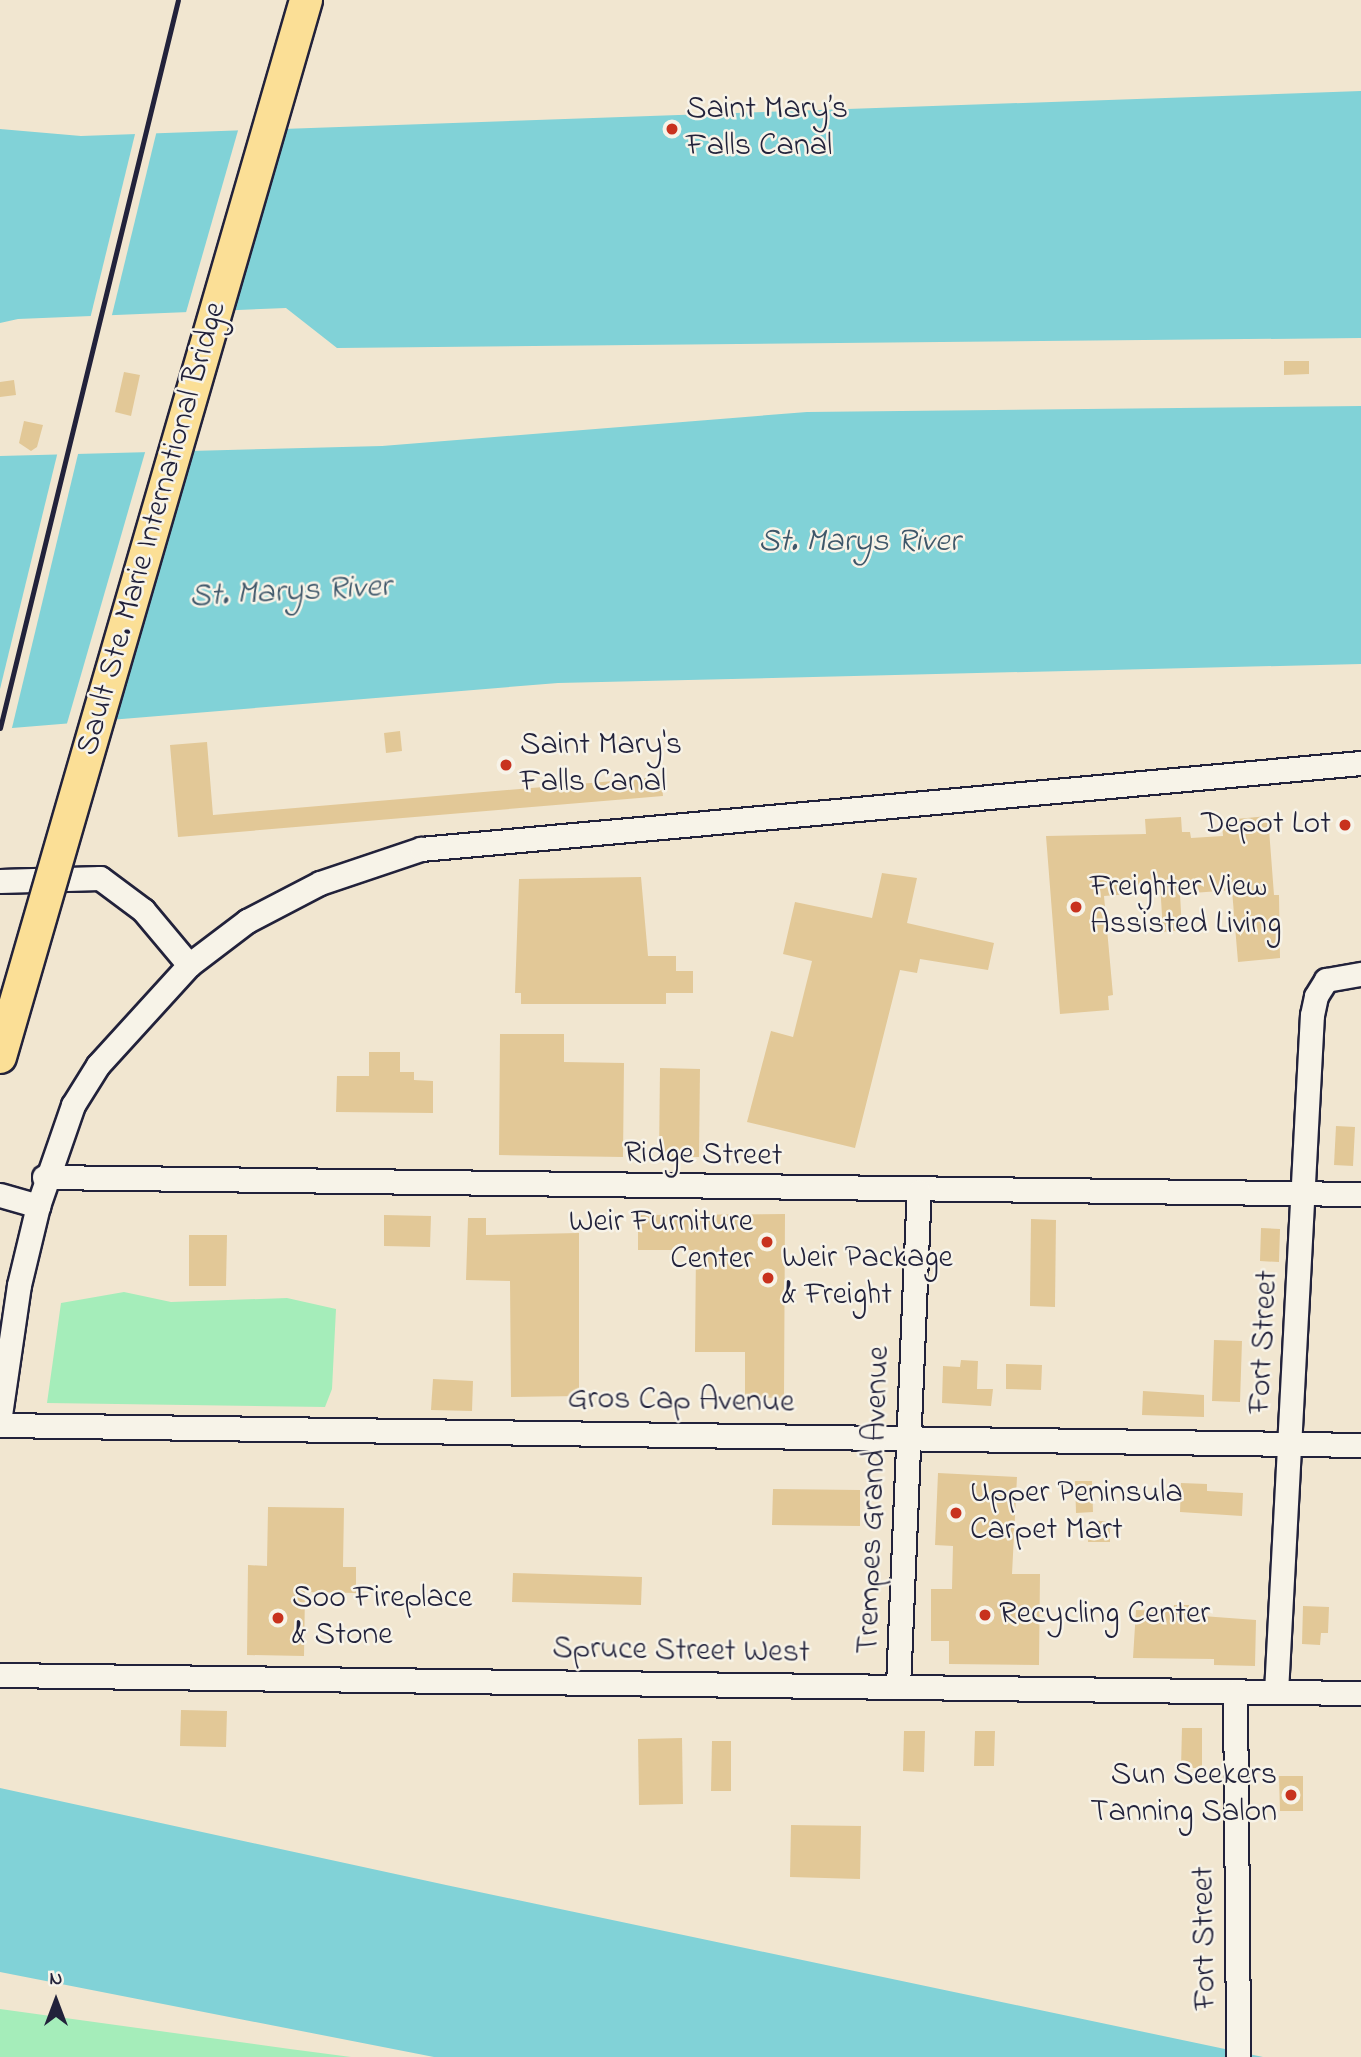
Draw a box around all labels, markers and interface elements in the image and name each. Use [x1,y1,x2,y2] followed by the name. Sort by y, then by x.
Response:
[686,92,848,167] place label: Saint Mary’s Falls Canal
[664,121,680,137] marker: Saint Mary’s Falls Canal
[70,298,236,760] street label: Sault Ste. Marie International Bridge
[758,523,960,563] water label: St. Marys River
[188,568,392,618] water label: St. Marys River
[520,728,682,803] place label: Saint Mary's Falls Canal
[498,757,514,773] marker: Saint Mary's Falls Canal
[1201,806,1331,844] place label: Depot Lot
[1337,817,1353,833] marker: Depot Lot
[1090,870,1281,945] place label: Freighter View Assisted Living
[1068,899,1084,915] marker: Freighter View Assisted Living
[623,1135,783,1177] street label: Ridge Street
[569,1205,753,1280] place label: Weir Furniture Center
[759,1234,775,1250] marker: Weir Furniture Center
[782,1241,953,1316] place label: Weir Package & Freight
[1242,1269,1288,1415] street label: Fort Street
[760,1270,776,1286] marker: Weir Package & Freight
[850,1345,900,1655] street label: Trempes Grand Avenue
[567,1381,795,1423] street label: Gros Cap Avenue
[970,1476,1183,1551] place label: Upper Peninsula Carpet Mart
[948,1505,964,1521] marker: Upper Peninsula Carpet Mart
[292,1581,472,1656] place label: Soo Fireplace & Stone
[999,1596,1210,1634] place label: Recycling Center
[977,1607,993,1623] marker: Recycling Center
[270,1610,286,1626] marker: Soo Fireplace & Stone
[552,1631,810,1673] street label: Spruce Street West
[1090,1758,1277,1833] place label: Sun Seekers Tanning Salon
[1283,1787,1299,1803] marker: Sun Seekers Tanning Salon
[1186,1866,1226,2010] street label: Fort Street
[21,1966,91,2036] north arrow
[50,1966,62,1993] text: N

